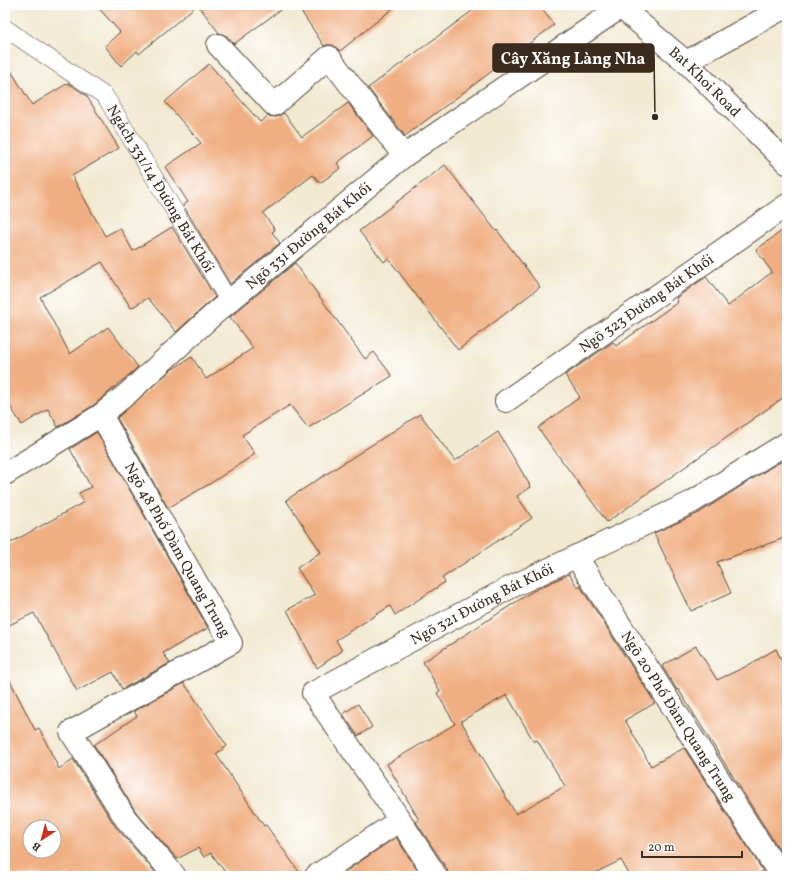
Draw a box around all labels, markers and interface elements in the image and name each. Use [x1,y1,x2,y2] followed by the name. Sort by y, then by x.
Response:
[663,43,745,123] street label: Bat Khoi Road
[493,44,654,72] callout: Cây Xăng Làng Nha
[501,49,646,71] text: Cây Xăng Làng Nha
[101,101,219,277] street label: Ngách 331/14 Đường Bát Khối
[242,178,377,295] street label: Ngõ 331 Đường Bát Khối
[575,250,719,359] street label: Ngõ 323 Đường Bát Khối
[118,459,235,642] street label: Ngõ 48 Phố Đàm Quang Trung
[407,559,558,651] street label: Ngõ 321 Đường Bát Khối
[615,627,740,806] street label: Ngõ 20 Phố Đàm Quang Trung
[22,819,62,859] north arrow
[642,833,742,859] scale bar
[30,838,44,854] text: B
[648,840,675,856] text: 20 m

